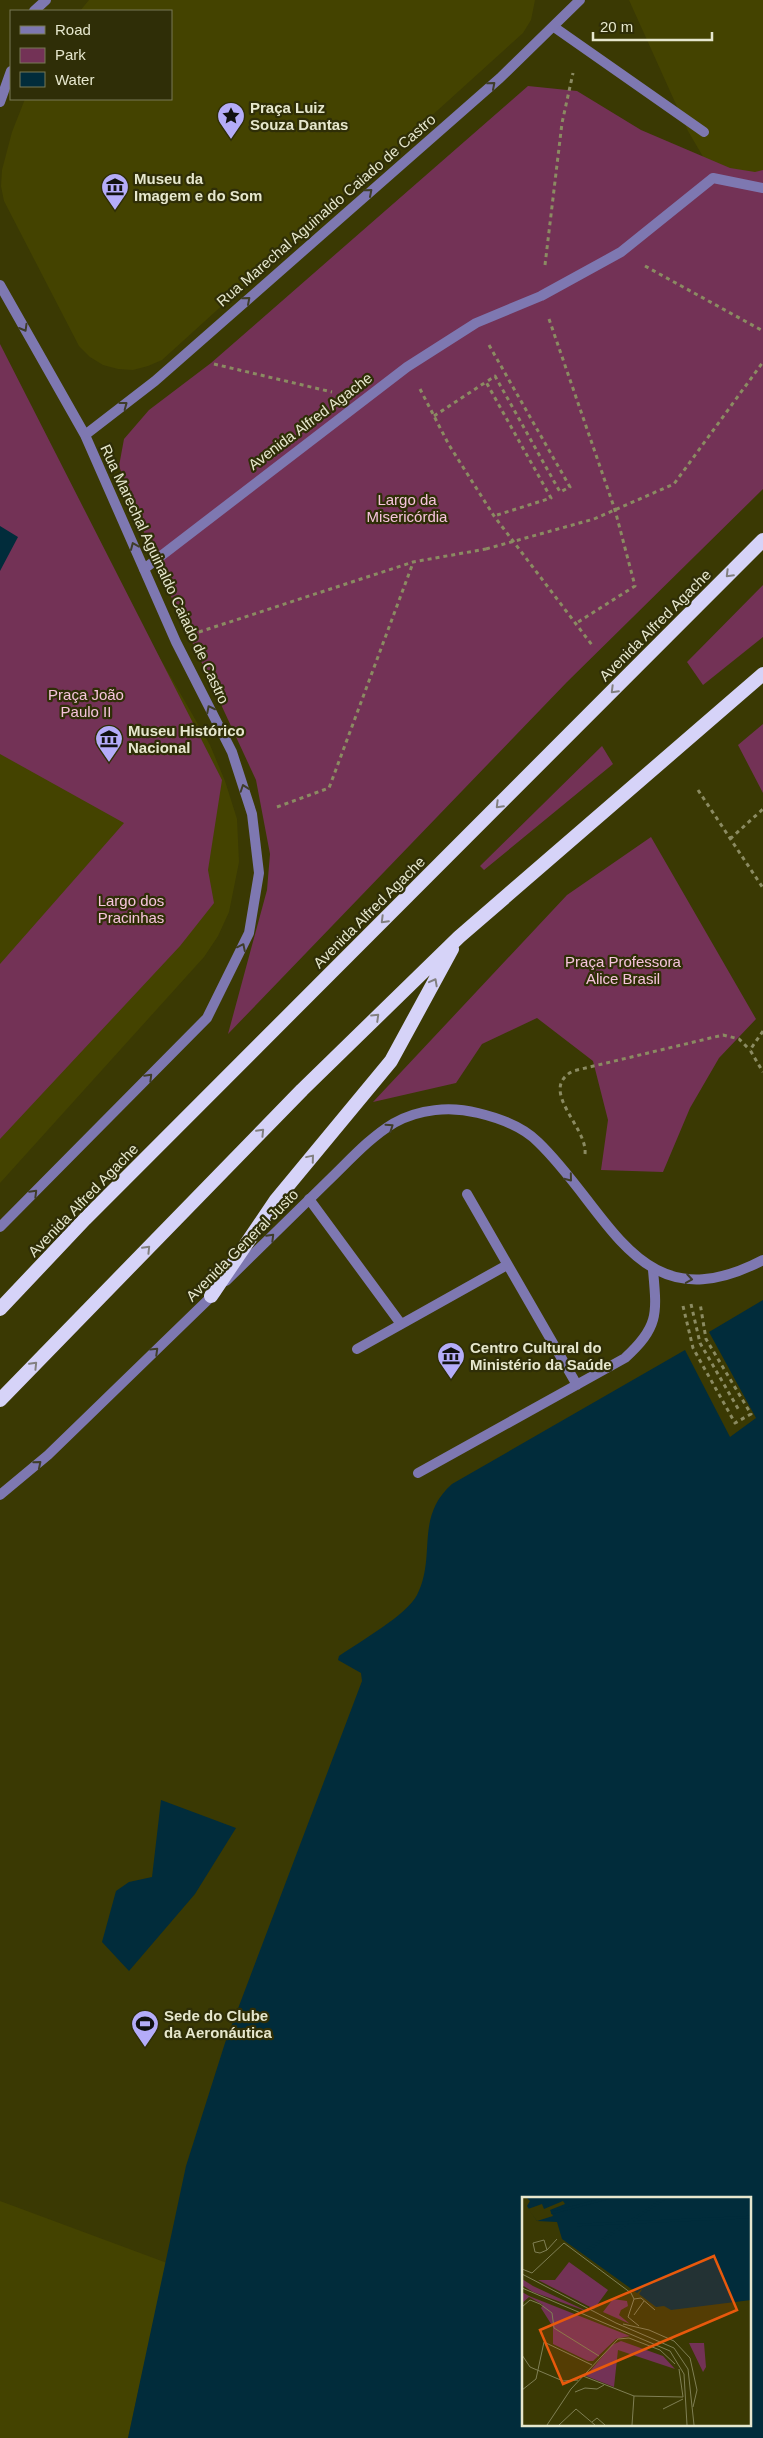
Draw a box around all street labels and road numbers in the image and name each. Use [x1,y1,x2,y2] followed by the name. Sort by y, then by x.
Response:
[213,110,439,310] street label: Rua Marechal Aguinaldo Caiado de Castro
[245,369,375,473] street label: Avenida Alfred Agache
[97,442,233,706] street label: Rua Marechal Aguinaldo Caiado de Castro
[596,566,714,684] street label: Avenida Alfred Agache
[310,853,428,971] street label: Avenida Alfred Agache
[25,1140,141,1260] street label: Avenida Alfred Agache
[182,1185,302,1305] street label: Avenida General Justo

